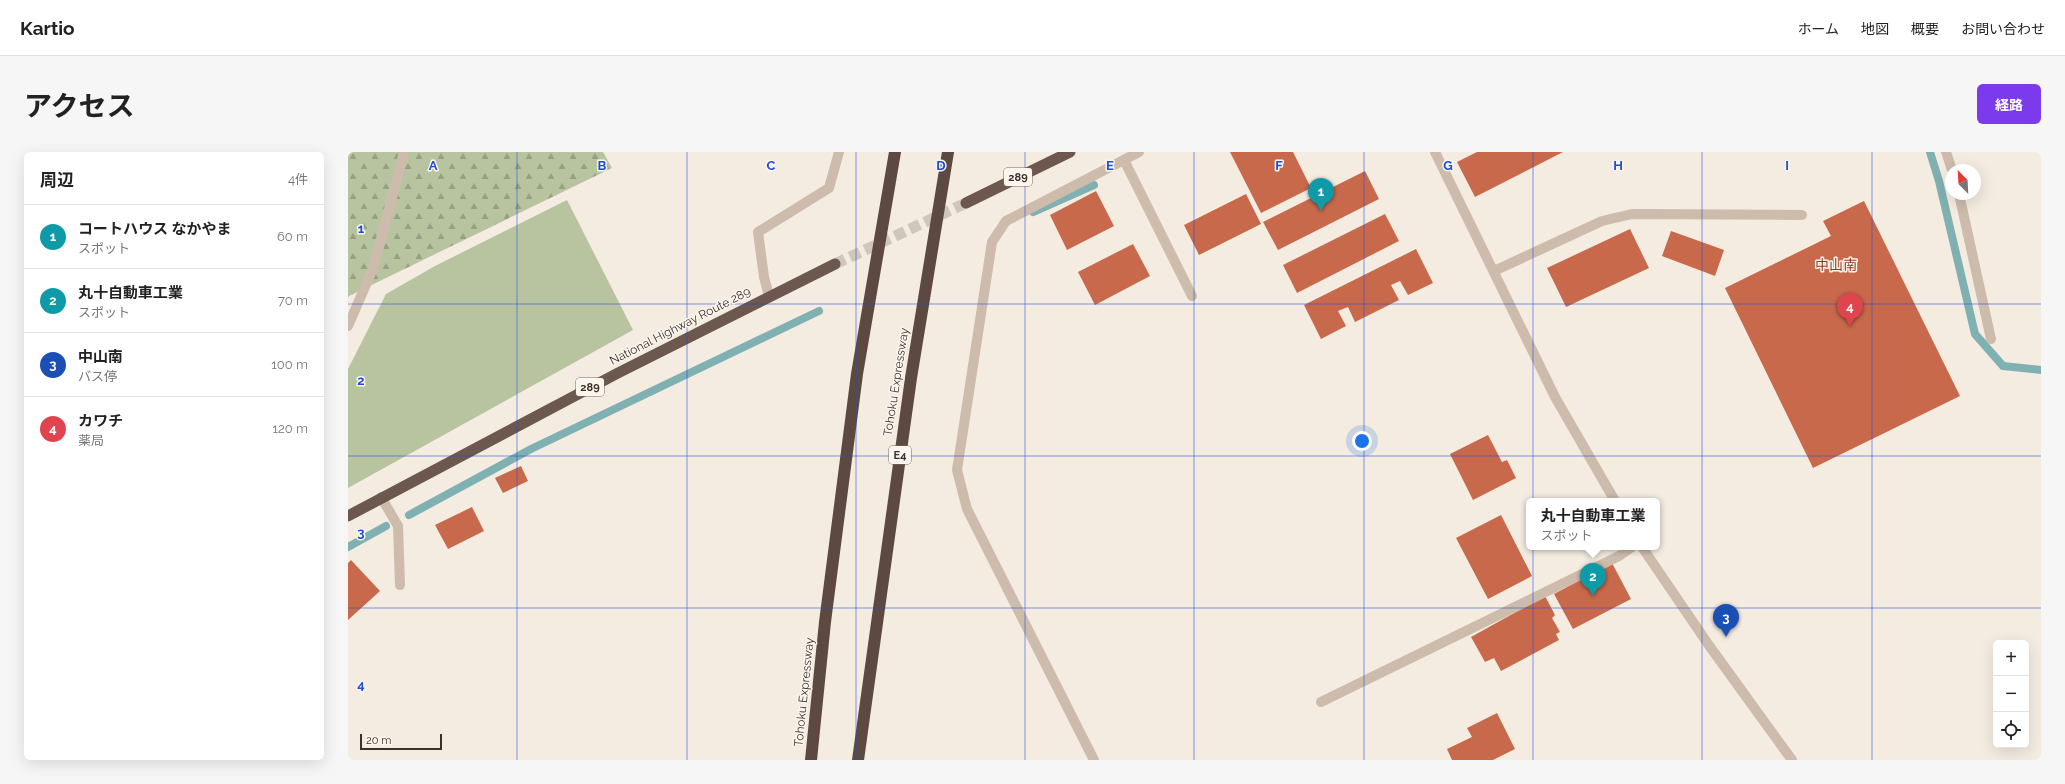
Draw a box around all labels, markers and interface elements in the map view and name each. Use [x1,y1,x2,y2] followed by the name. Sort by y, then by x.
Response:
[20,17,75,39] text: Kartio
[1797,21,1839,37] text: ホーム
[1861,21,1889,37] text: 地図
[1911,21,1939,37] text: 概要
[1961,21,2045,37] text: お問い合わせ
[1977,84,2041,124] button: 経路
[24,90,135,123] text: アクセス
[429,158,438,173] text: A
[598,158,607,173] text: B
[767,158,776,173] text: C
[936,158,946,173] text: D
[1106,158,1114,173] text: E
[1275,158,1283,173] text: F
[1443,158,1453,173] text: G
[1613,158,1623,173] text: H
[1785,158,1789,173] text: I
[1945,164,1981,200] north arrow
[1004,168,1032,186] road number: 289
[40,170,74,190] text: 周辺
[288,172,308,187] text: 4件
[1308,178,1334,211] pin: 1
[78,220,232,238] text: コートハウス なかやま
[358,221,365,236] text: 1
[50,229,56,244] text: 1
[277,229,308,244] text: 60 m
[78,241,130,256] text: スポット
[1815,257,1857,273] district label: 中山南
[78,284,183,302] text: 丸十自動車工業
[607,284,753,368] street label: National Highway Route 289
[49,293,57,308] text: 2
[278,293,308,308] text: 70 m
[1837,293,1863,326] pin: 4
[78,305,130,320] text: スポット
[881,326,912,437] street label: Tohoku Expressway
[78,348,123,366] text: 中山南
[49,357,57,372] text: 3
[271,357,308,372] text: 100 m
[78,369,117,384] text: バス停
[357,373,365,388] text: 2
[576,378,604,396] road number: 289
[78,412,123,430] text: カワチ
[49,421,57,436] text: 4
[272,421,308,436] text: 120 m
[1352,431,1372,451] your location
[78,433,104,448] text: 薬局
[889,446,911,464] road number: E4
[1526,498,1660,550] popup
[1540,507,1646,525] text: 丸十自動車工業
[357,525,365,540] text: 3
[1540,528,1593,543] text: スポット
[1580,563,1606,596] pin: 2
[1713,604,1739,637] pin: 3
[791,636,817,747] street label: Tohoku Expressway
[1993,640,2029,748] map controls
[1993,640,2029,676] button: +
[1993,676,2029,712] button: −
[357,677,365,692] text: 4
[1993,712,2029,748] button: locate
[360,732,442,751] scale bar
[366,734,391,747] text: 20 m

